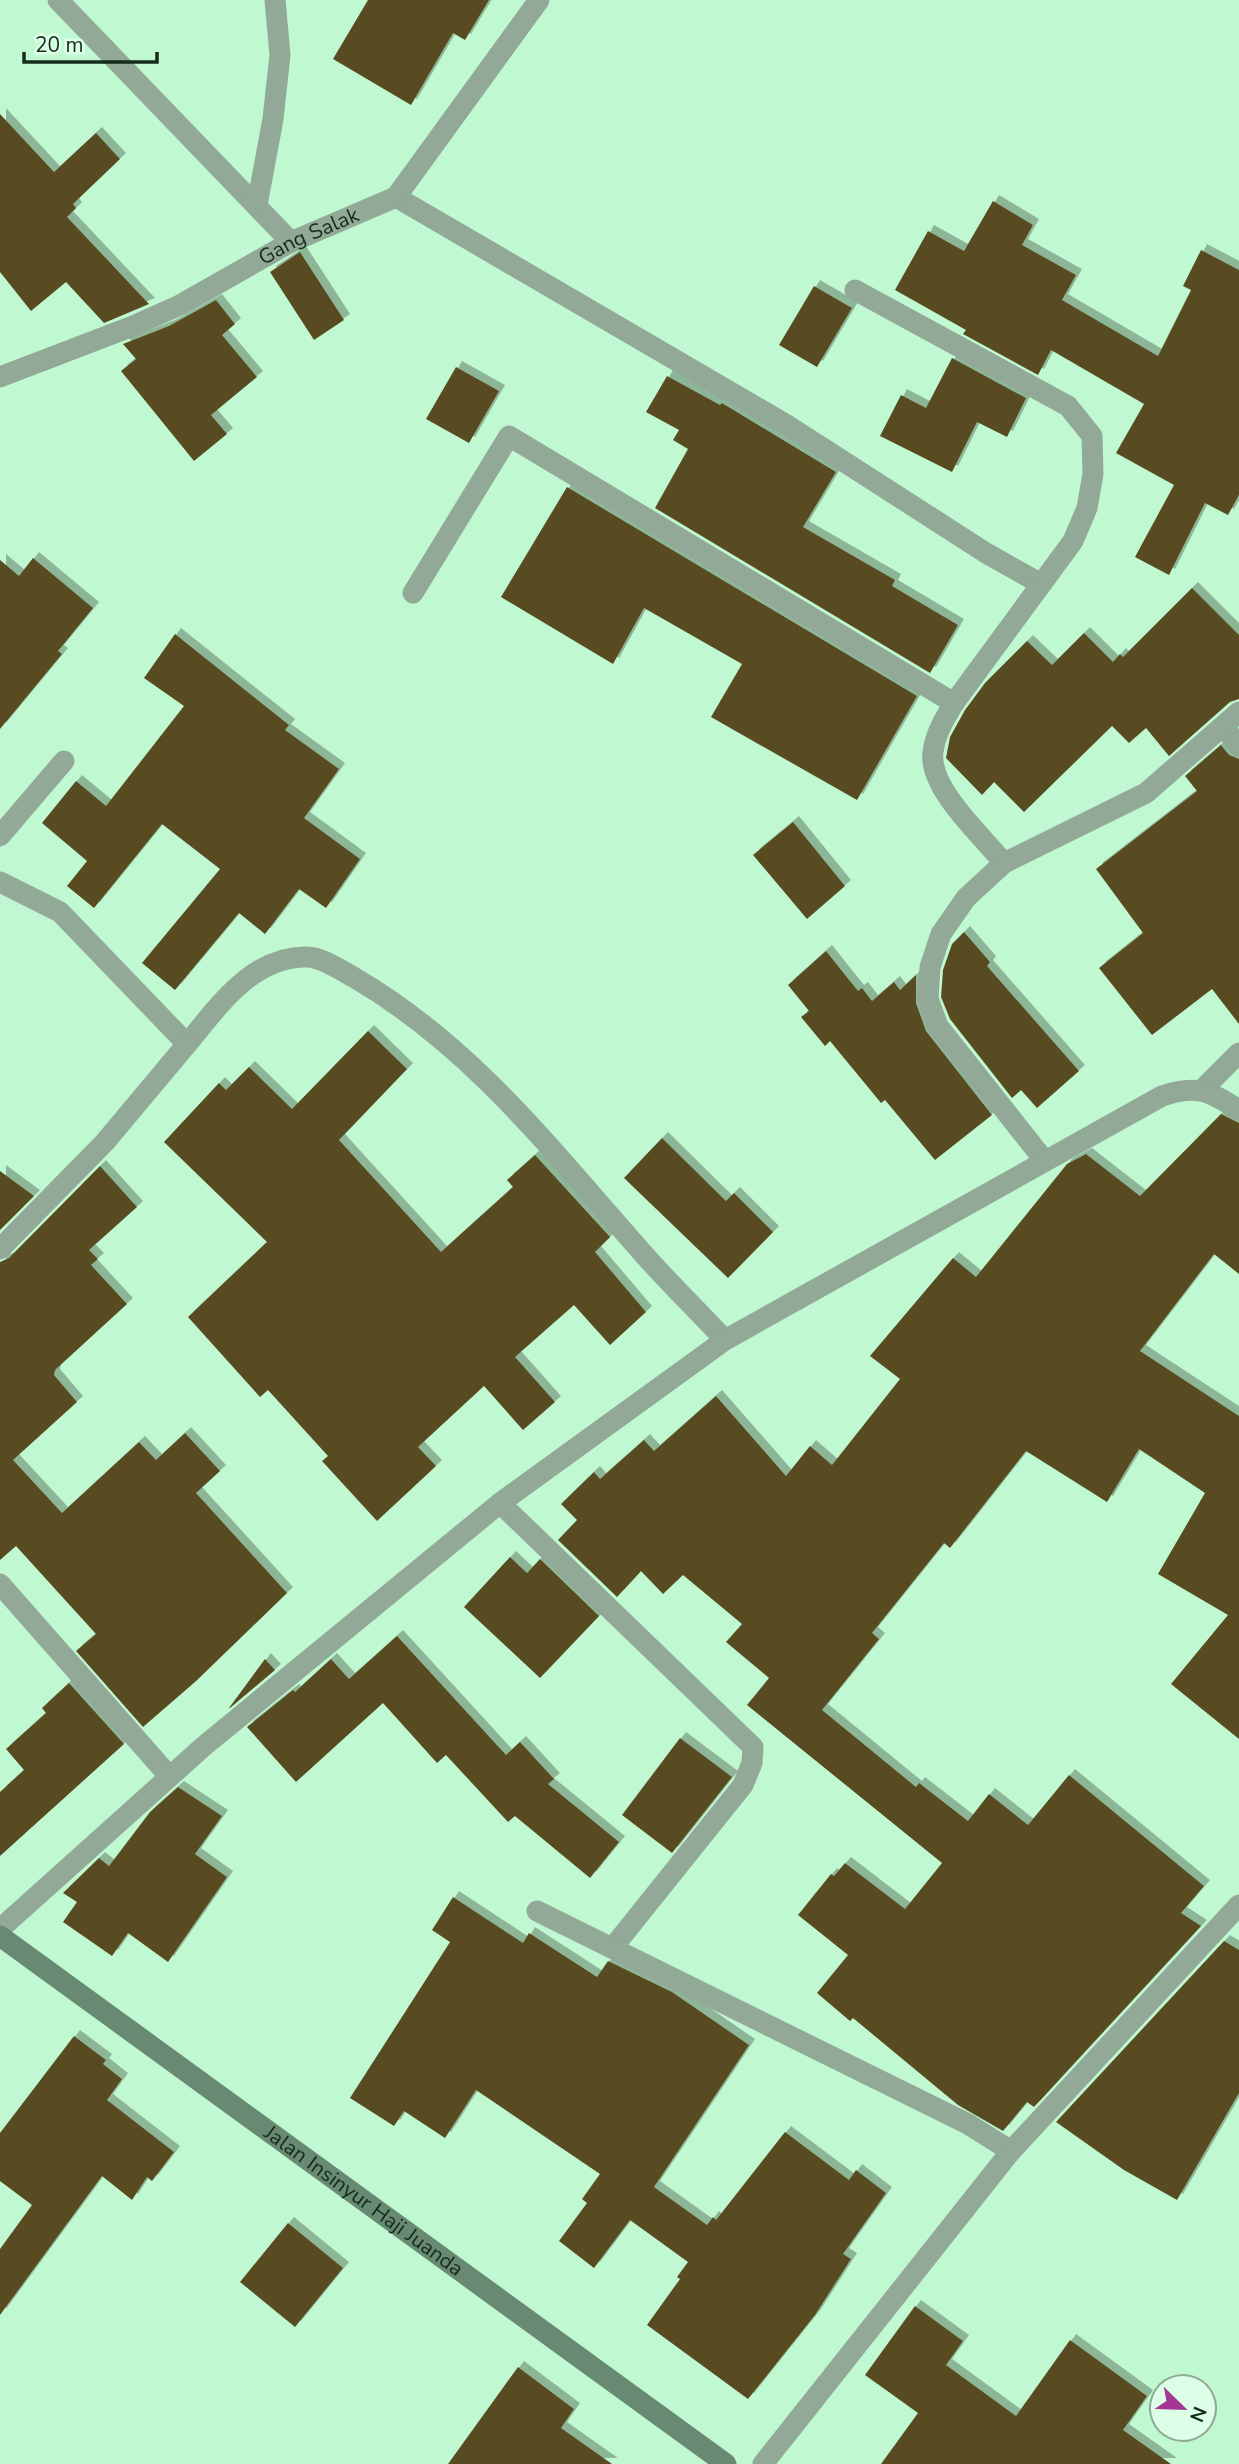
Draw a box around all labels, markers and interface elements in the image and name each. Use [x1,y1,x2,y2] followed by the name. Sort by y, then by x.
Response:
[24,21,158,65] scale bar
[35,31,84,59] text: 20 m
[253,200,364,272] street label: Gang Salak
[258,2118,469,2283] street label: Jalan Insinyur Haji Juanda
[1148,2373,1218,2443] north arrow
[1183,2403,1212,2426] text: N

